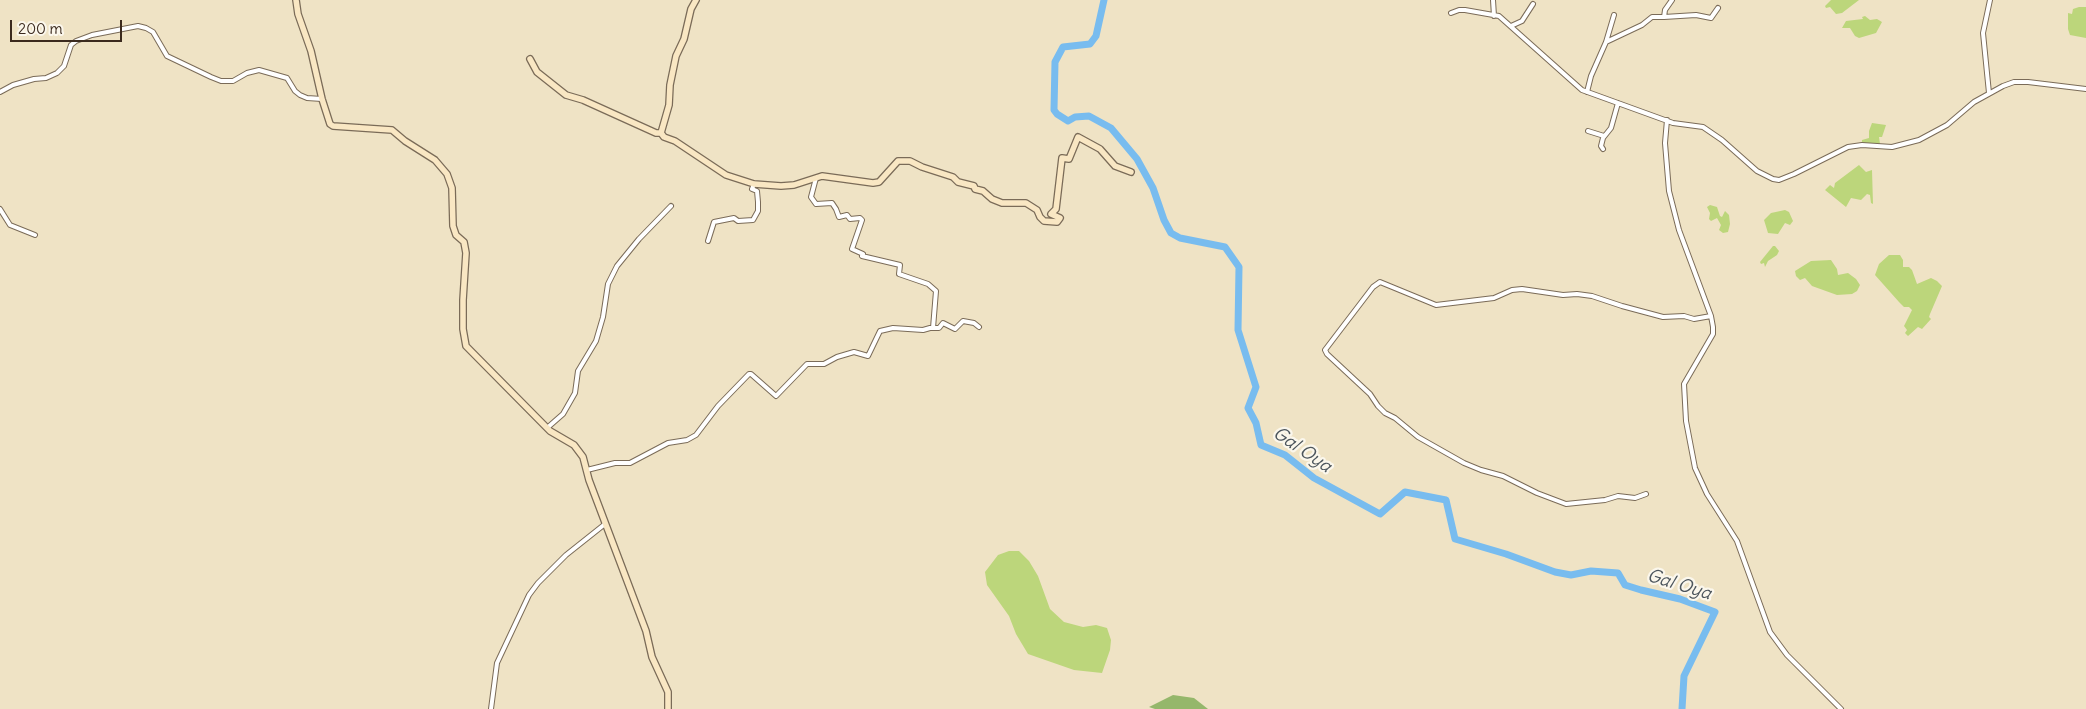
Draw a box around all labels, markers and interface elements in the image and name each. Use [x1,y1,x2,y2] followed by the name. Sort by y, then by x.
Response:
[12,10,125,42] scale bar
[18,19,63,38] text: 200 m
[1269,423,1335,477] water label: Gal Oya
[1644,565,1714,605] water label: Gal Oya

